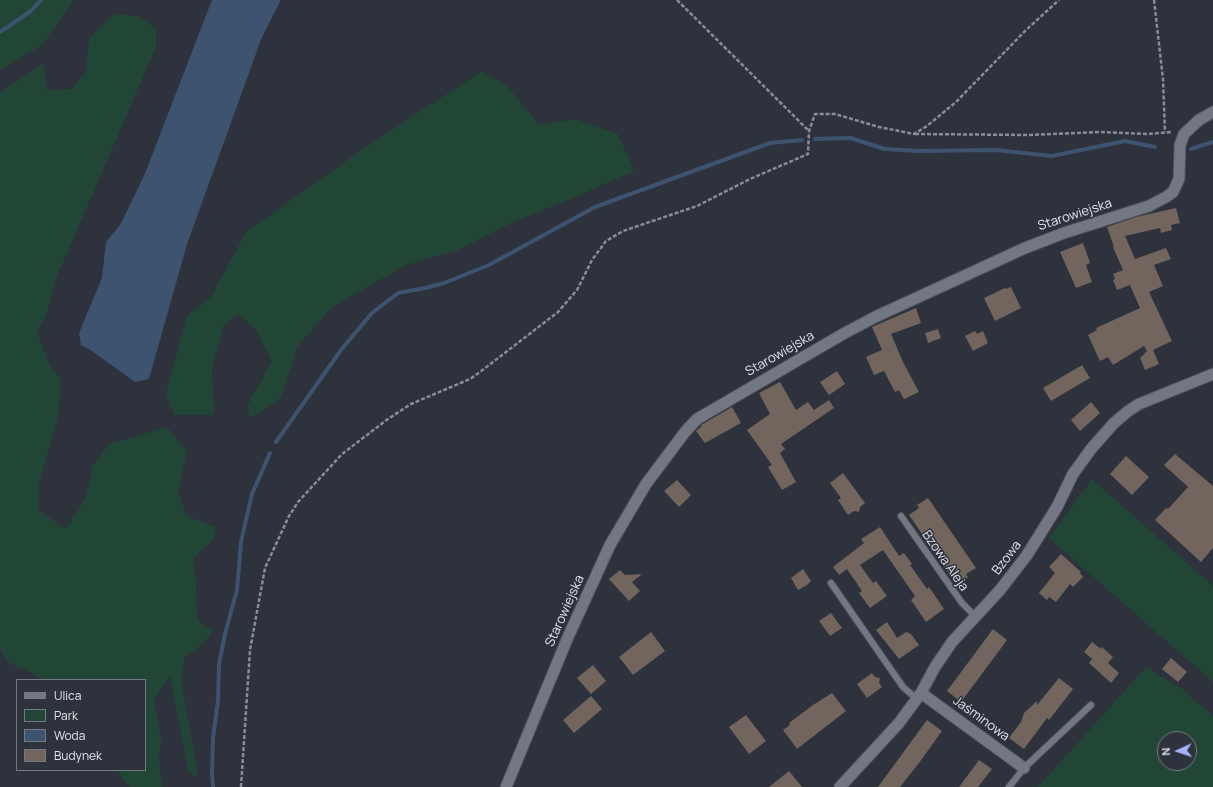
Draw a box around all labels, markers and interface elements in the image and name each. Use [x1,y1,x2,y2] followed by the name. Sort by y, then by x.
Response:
[1036,196,1114,234] street label: Starowiejska
[743,328,817,380] street label: Starowiejska
[918,528,972,594] street label: Bzowa Aleja
[989,538,1025,578] street label: Bzowa
[542,573,588,649] street label: Starowiejska
[16,679,146,771] legend
[54,687,81,704] text: Ulica
[950,693,1012,745] street label: Jaśminowa
[54,707,78,724] text: Park
[54,727,85,744] text: Woda
[1157,731,1197,771] north arrow
[54,747,102,764] text: Budynek
[1158,747,1173,756] text: N

